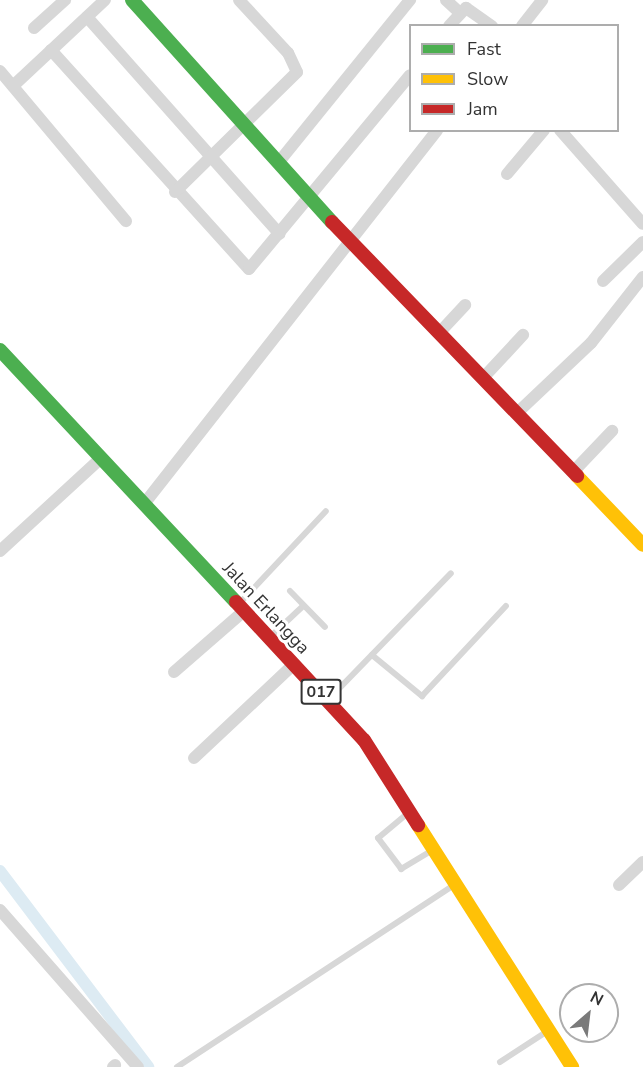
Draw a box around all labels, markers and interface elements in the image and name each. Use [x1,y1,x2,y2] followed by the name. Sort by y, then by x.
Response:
[409,24,619,132] legend
[467,37,501,61] text: Fast
[467,67,508,91] text: Slow
[467,97,498,121] text: Jam
[218,558,314,658] street label: Jalan Erlangga
[300,679,342,705] road number: 017
[559,983,619,1043] north arrow
[586,986,607,1011] text: N

